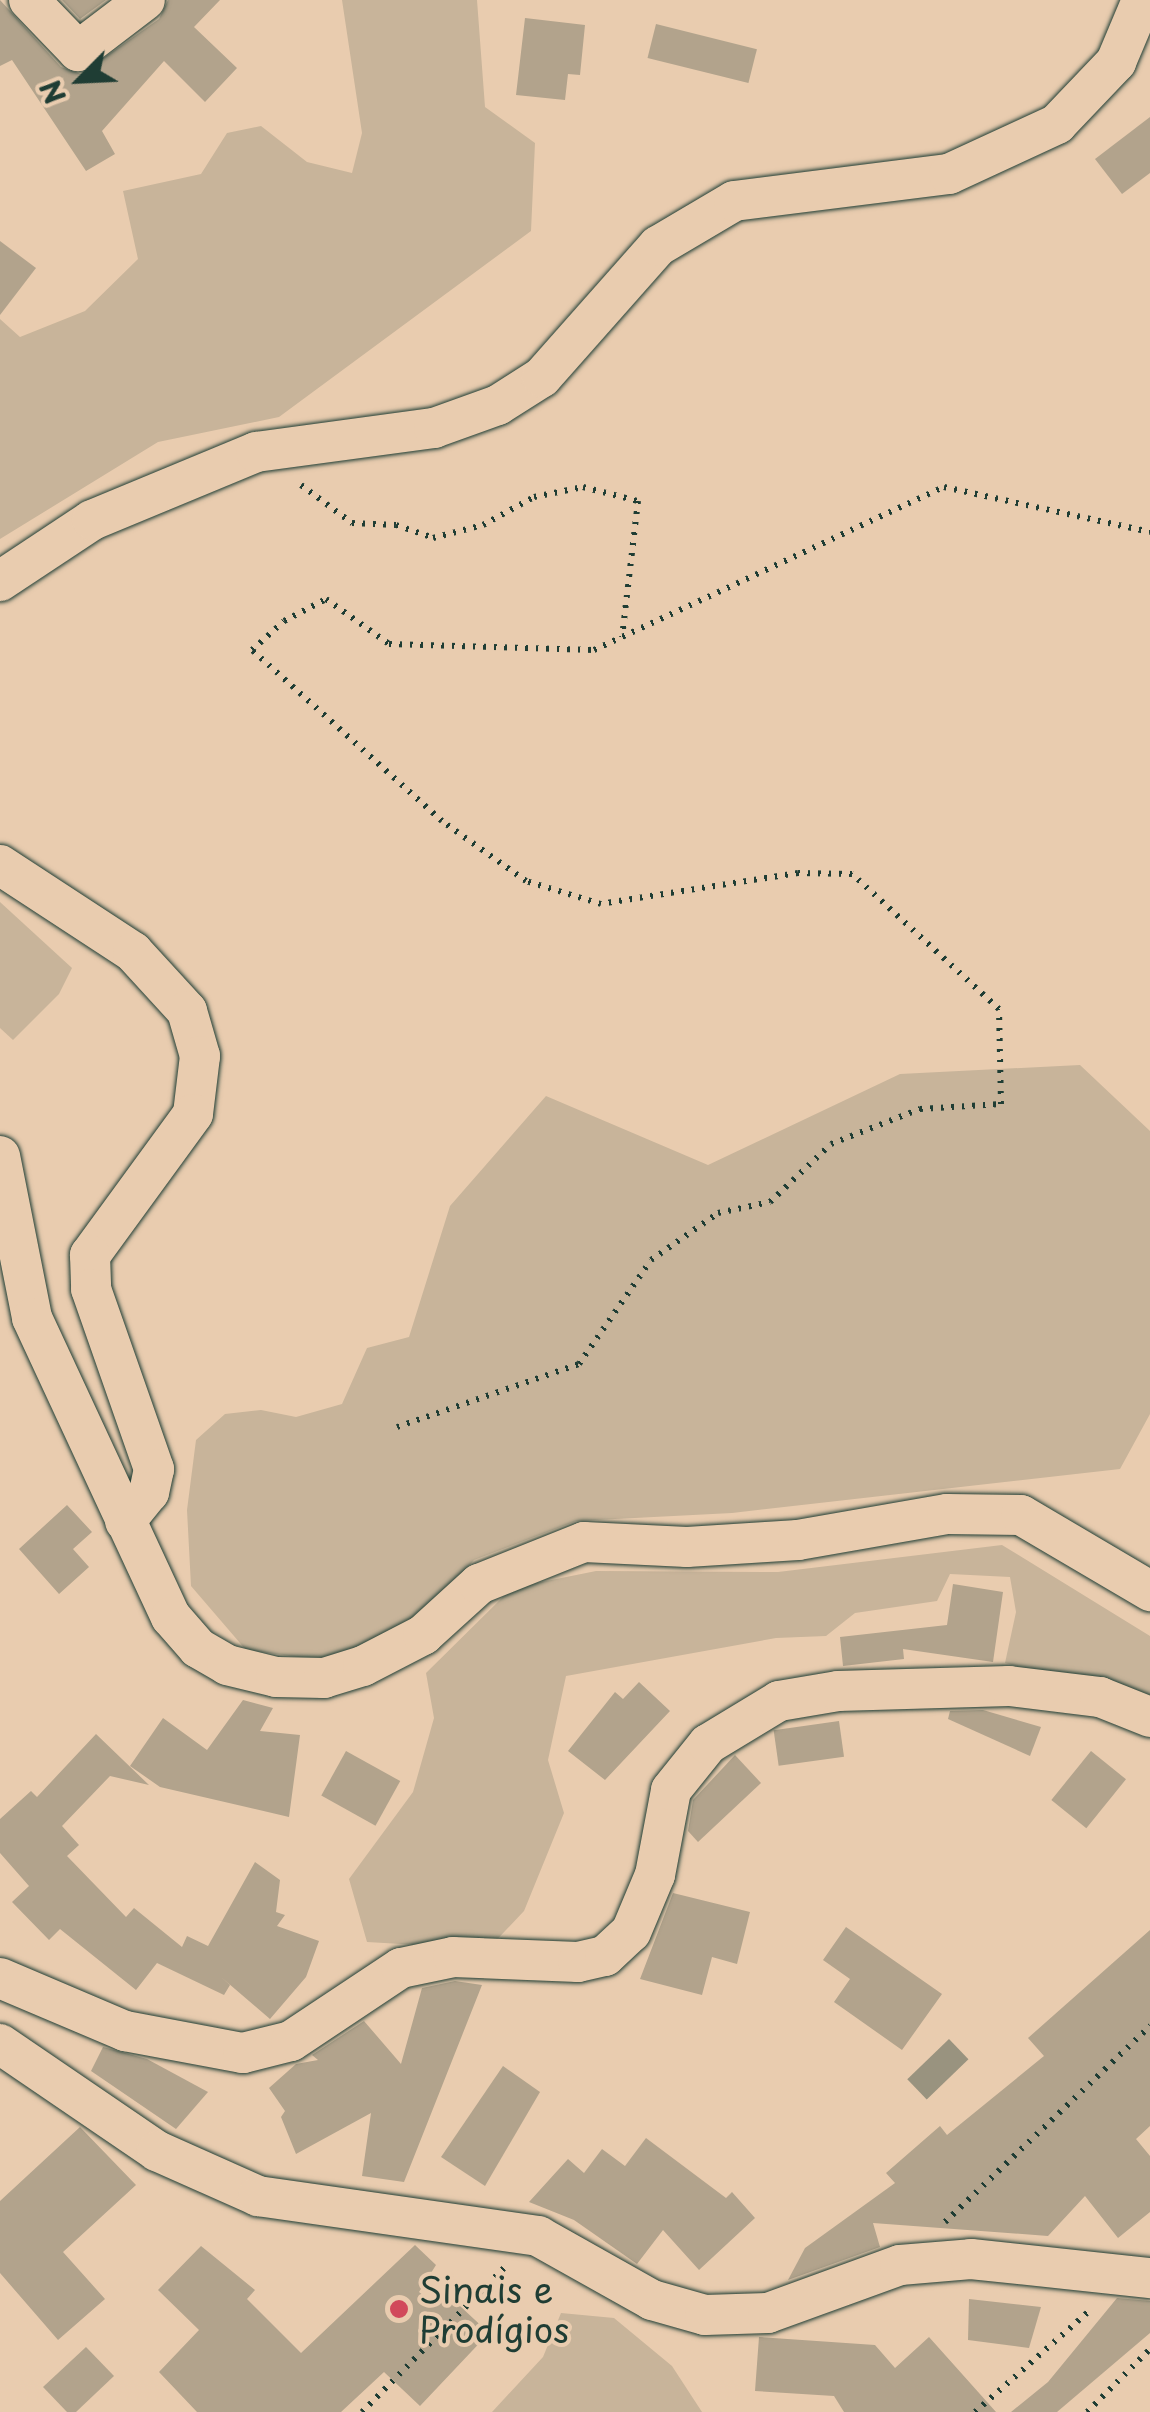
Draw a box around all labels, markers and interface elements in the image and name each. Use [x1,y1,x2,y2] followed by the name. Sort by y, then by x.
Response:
[30,30,130,130] north arrow
[28,74,76,111] text: N
[419,2268,569,2350] place label: Sinais e Prodígios
[388,2298,410,2320] marker: Sinais e Prodígios

